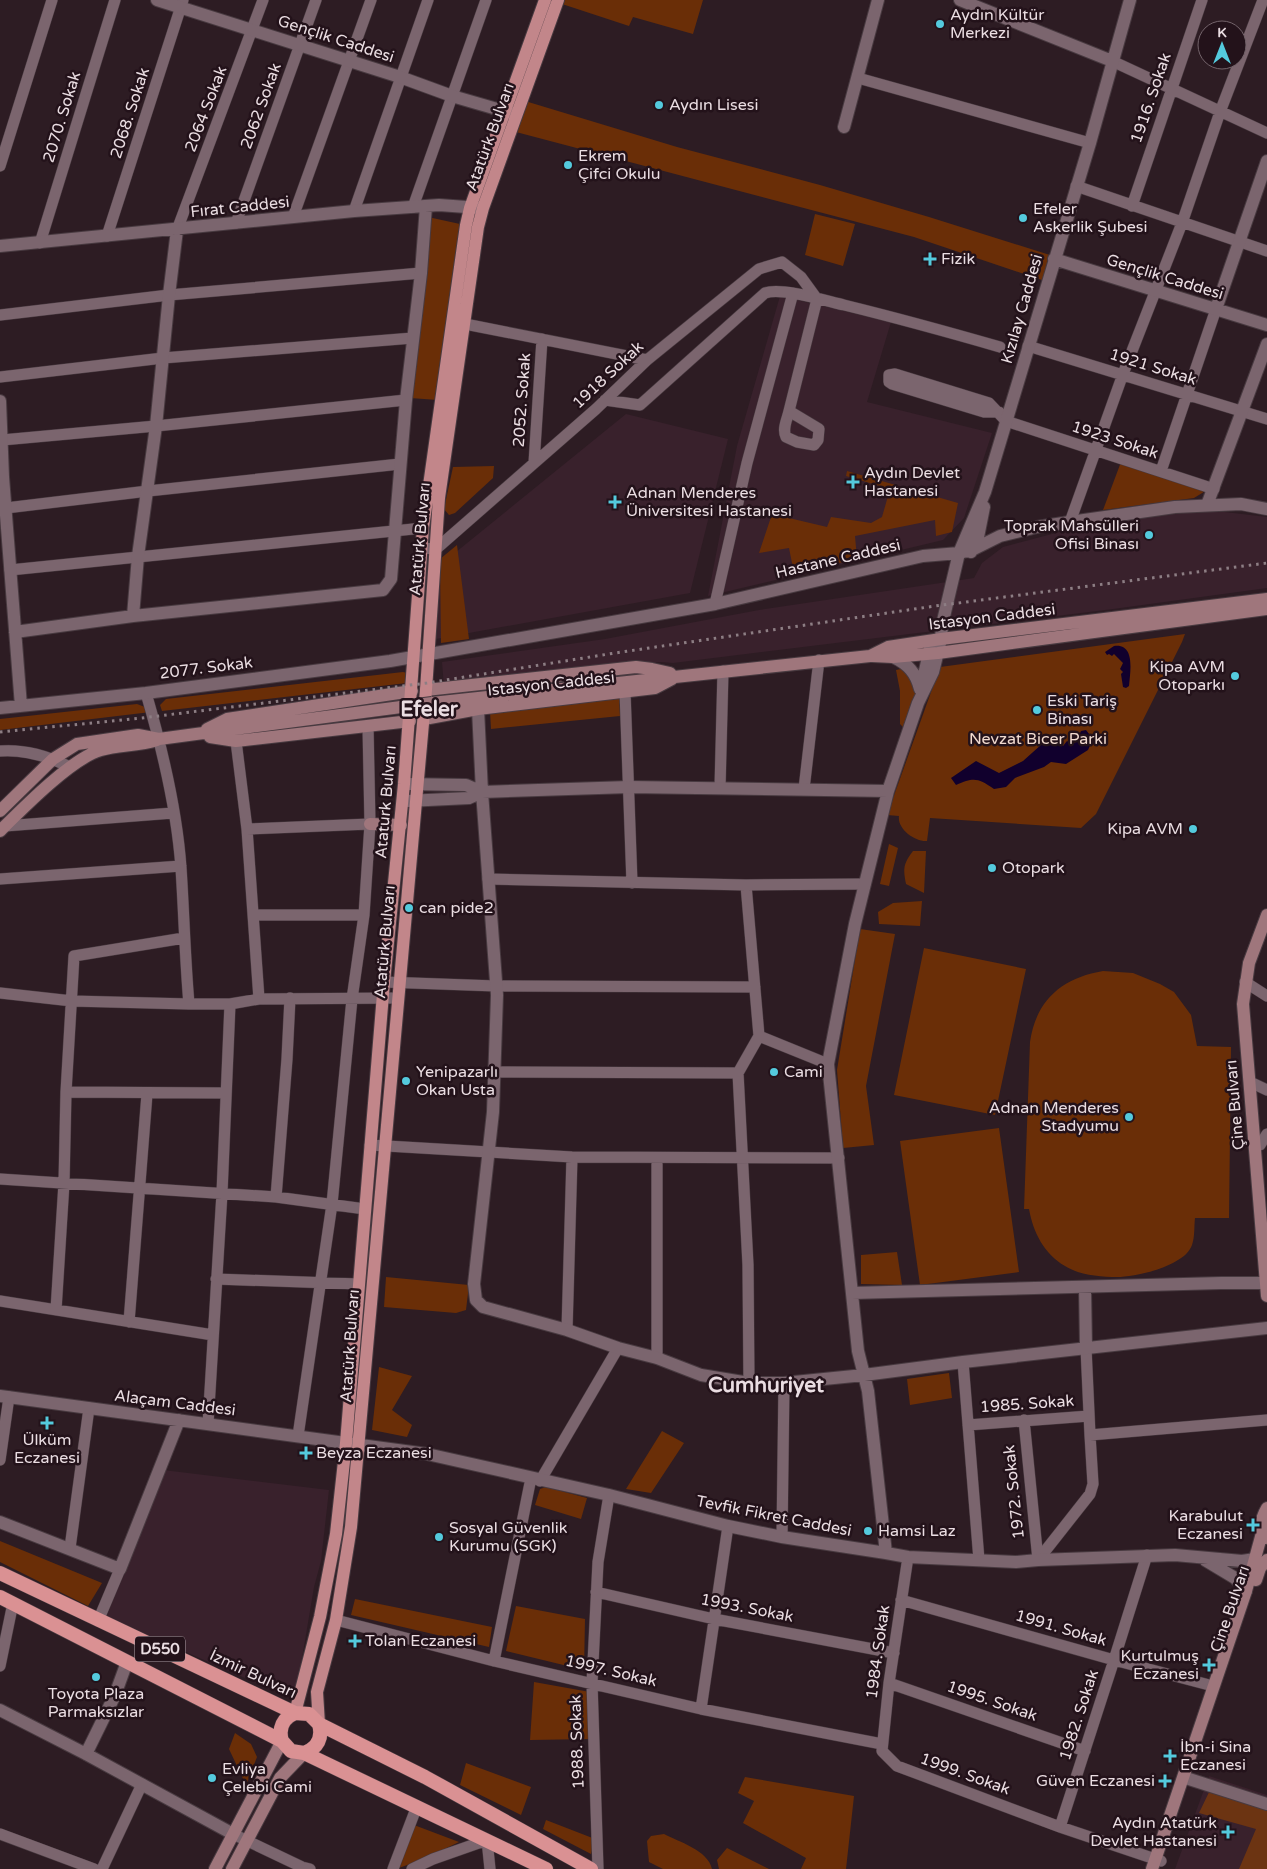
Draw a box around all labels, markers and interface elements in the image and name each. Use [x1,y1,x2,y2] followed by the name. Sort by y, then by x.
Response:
[950,5,1045,43] place label: Aydın Kültür Merkezi
[275,11,397,67] street label: Gençlik Caddesi
[934,18,946,30] marker: Aydın Kültür Merkezi
[1197,20,1247,70] north arrow
[1217,24,1227,41] text: K
[1126,50,1176,146] street label: 1916. Sokak
[236,60,286,152] street label: 2062 Sokak
[180,63,232,155] street label: 2064 Sokak
[106,65,154,161] street label: 2068. Sokak
[39,69,85,165] street label: 2070. Sokak
[461,80,519,194] street label: Atatürk Bulvarı
[669,95,758,115] place label: Aydın Lisesi
[653,99,665,111] marker: Aydın Lisesi
[578,146,660,184] place label: Ekrem Çifci Okulu
[562,159,574,171] marker: Ekrem Çifci Okulu
[189,192,291,222] street label: Fırat Caddesi
[1033,199,1148,237] place label: Efeler Askerlik Şubesi
[1017,212,1029,224] marker: Efeler Askerlik Şubesi
[941,249,975,269] place label: Fizik
[1104,250,1226,304] street label: Gençlik Caddesi
[923,252,937,266] marker: Fizik
[997,252,1047,366] street label: Kızılay Caddesi
[568,337,648,413] street label: 1918 Sokak
[1107,344,1199,390] street label: 1921 Sokak
[509,352,535,448] street label: 2052. Sokak
[1069,417,1161,464] street label: 1923 Sokak
[864,463,960,501] place label: Aydın Devlet Hastanesi
[846,475,860,489] marker: Aydın Devlet Hastanesi
[405,482,435,596] street label: Atatürk Bulvarı
[626,483,792,521] place label: Adnan Menderes Üniversitesi Hastanesi
[608,495,622,509] marker: Adnan Menderes Üniversitesi Hastanesi
[1004,516,1139,554] place label: Toprak Mahsülleri Ofisi Binası
[1143,529,1155,541] marker: Toprak Mahsülleri Ofisi Binası
[773,535,903,583] street label: Hastane Caddesi
[927,599,1057,635] street label: Istasyon Caddesi
[158,652,254,684] street label: 2077. Sokak
[1149,657,1225,695] place label: Kipa AVM Otoparkı
[486,667,616,701] street label: Istasyon Caddesi
[1229,670,1241,682] marker: Kipa AVM Otoparkı
[1047,691,1117,729] place label: Eski Tariş Binası
[400,697,459,722] district label: Efeler
[1031,704,1043,716] marker: Eski Tariş Binası
[969,729,1107,749] park label: Nevzat Bicer Parki
[371,745,401,859] street label: Ataturk Bulvarı
[1107,819,1183,839] place label: Kipa AVM
[1187,823,1199,835] marker: Kipa AVM
[1002,858,1065,878] place label: Otopark
[986,862,998,874] marker: Otopark
[370,885,400,999] street label: Atatürk Bulvarı
[419,898,494,918] place label: can pide2
[403,902,415,914] marker: can pide2
[1221,1059,1249,1151] street label: Çine Bulvarı
[416,1062,498,1100] place label: Yenipazarlı Okan Usta
[784,1062,823,1082] place label: Cami
[768,1066,780,1078] marker: Cami
[400,1075,412,1087] marker: Yenipazarlı Okan Usta
[989,1098,1119,1136] place label: Adnan Menderes Stadyumu
[1123,1111,1135,1123] marker: Adnan Menderes Stadyumu
[336,1289,364,1403] street label: Atatürk Bulvarı
[708,1373,824,1398] district label: Cumhuriyet
[113,1386,237,1420] street label: Alaçam Caddesi
[979,1391,1075,1417] street label: 1985. Sokak
[41,1417,53,1429] marker: Ülküm Eczanesi
[14,1430,80,1468] place label: Ülküm Eczanesi
[316,1443,432,1463] place label: Beyza Eczanesi
[999,1444,1029,1540] street label: 1972. Sokak
[300,1447,312,1459] marker: Beyza Eczanesi
[695,1491,853,1541] street label: Tevfik Fikret Caddesi
[1168,1506,1243,1544] place label: Karabulut Eczanesi
[449,1518,568,1556] place label: Sosyal Güvenlik Kurumu (SGK)
[1247,1519,1259,1531] marker: Karabulut Eczanesi
[878,1521,956,1541] place label: Hamsi Laz
[862,1525,874,1537] marker: Hamsi Laz
[433,1531,445,1543] marker: Sosyal Güvenlik Kurumu (SGK)
[1206,1563,1254,1655] street label: Çine Bulvarı
[699,1589,795,1627] street label: 1993. Sokak
[862,1604,895,1700] street label: 1984. Sokak
[1013,1605,1109,1651] street label: 1991. Sokak
[365,1631,476,1651] place label: Tolan Eczanesi
[349,1635,361,1647] marker: Tolan Eczanesi
[135,1636,185,1662] road number: D550
[206,1645,300,1703] street label: İzmir Bulvarı
[1121,1646,1199,1684] place label: Kurtulmuş Eczanesi
[563,1651,659,1691] street label: 1997. Sokak
[1203,1659,1215,1671] marker: Kurtulmuş Eczanesi
[1055,1667,1103,1763] street label: 1982. Sokak
[90,1671,102,1683] marker: Toyota Plaza Parmaksızlar
[944,1676,1040,1726] street label: 1995. Sokak
[48,1684,145,1722] place label: Toyota Plaza Parmaksızlar
[565,1694,589,1790] street label: 1988. Sokak
[1180,1737,1251,1775] place label: İbn-i Sina Eczanesi
[917,1748,1013,1800] street label: 1999. Sokak
[1164,1750,1176,1762] marker: İbn-i Sina Eczanesi
[222,1759,312,1797] place label: Evliya Çelebi Cami
[1036,1771,1155,1791] place label: Güven Eczanesi
[206,1772,218,1784] marker: Evliya Çelebi Cami
[1159,1775,1171,1787] marker: Güven Eczanesi
[1090,1813,1217,1851] place label: Aydın Atatürk Devlet Hastanesi
[1221,1825,1235,1839] marker: Aydın Atatürk Devlet Hastanesi

